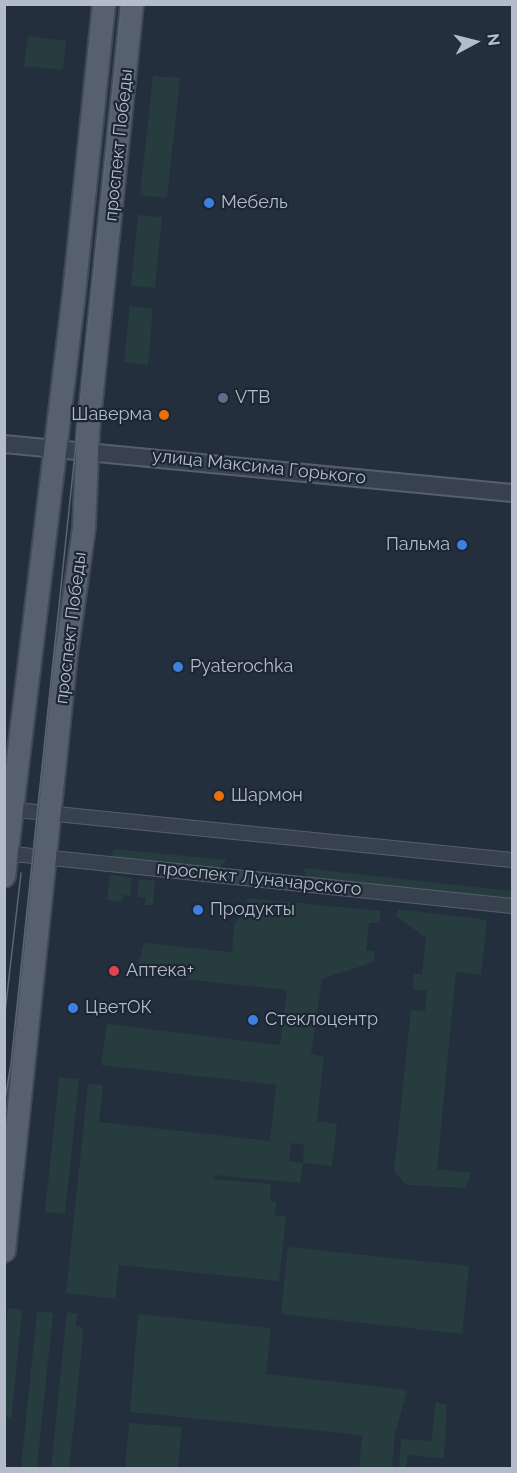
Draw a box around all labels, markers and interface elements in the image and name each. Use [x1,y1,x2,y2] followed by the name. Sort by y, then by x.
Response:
[445,12,505,72] north arrow
[483,33,504,47] text: N
[100,68,138,222] street label: проспект Победы
[221,192,288,214] place label: Мебель
[202,196,216,210] marker: Мебель
[235,387,270,409] place label: VTB
[216,391,230,405] marker: VTB
[71,404,152,426] place label: Шаверма
[157,408,171,422] marker: Шаверма
[151,445,367,489] street label: улица Максима Горького
[386,534,450,556] place label: Пальма
[455,538,469,552] marker: Пальма
[51,551,91,705] street label: проспект Победы
[190,656,293,678] place label: Pyaterochka
[171,660,185,674] marker: Pyaterochka
[231,785,303,807] place label: Шармон
[212,789,226,803] marker: Шармон
[155,857,363,901] street label: проспект Луначарского
[210,899,295,921] place label: Продукты
[191,903,205,917] marker: Продукты
[126,960,194,982] place label: Аптека+
[107,964,121,978] marker: Аптека+
[85,997,152,1019] place label: ЦветОК
[66,1001,80,1015] marker: ЦветОК
[265,1009,378,1031] place label: Стеклоцентр
[246,1013,260,1027] marker: Стеклоцентр

